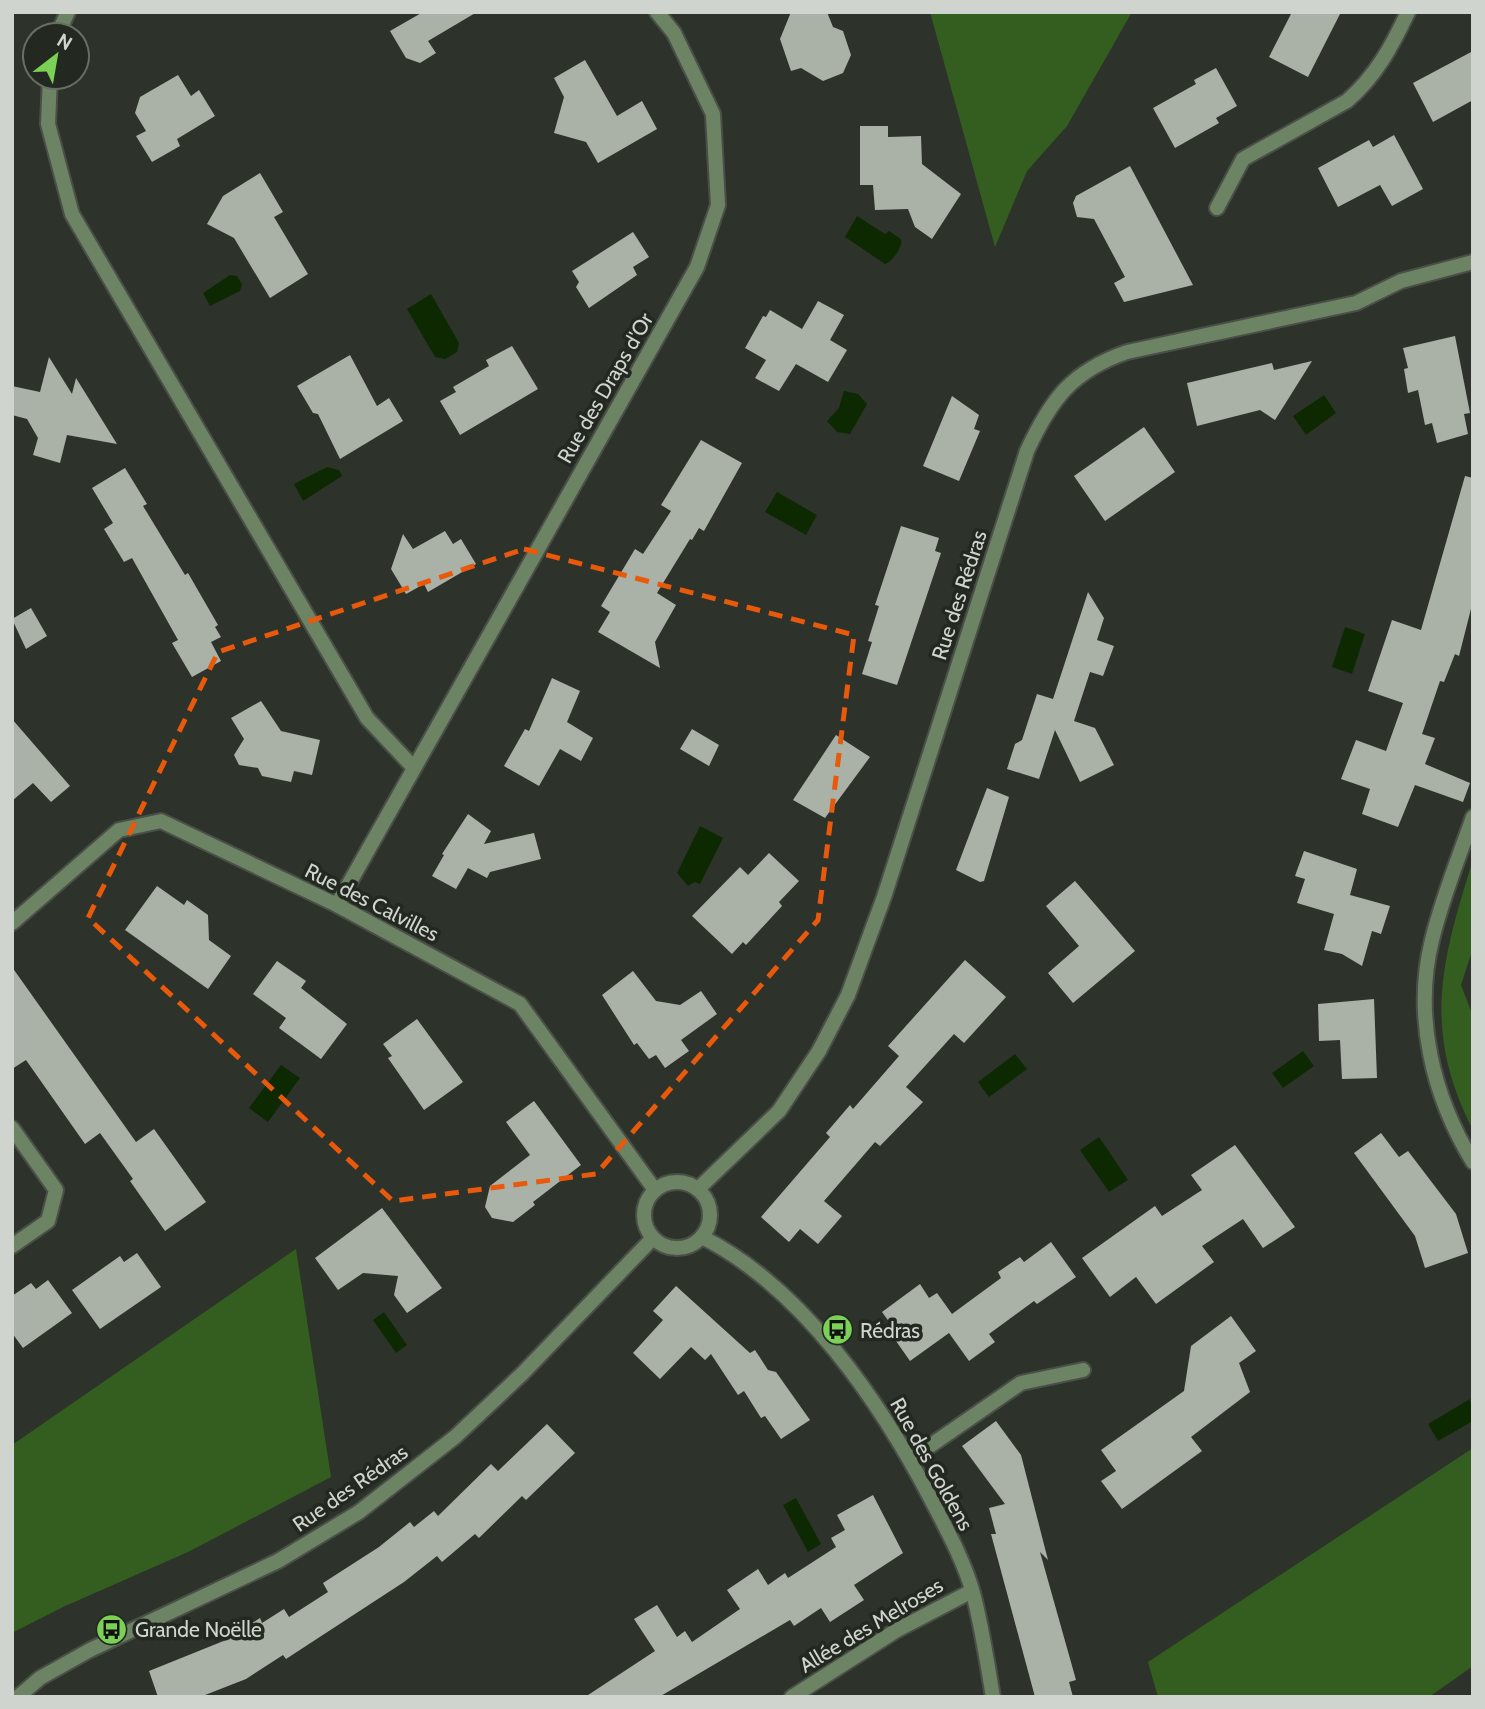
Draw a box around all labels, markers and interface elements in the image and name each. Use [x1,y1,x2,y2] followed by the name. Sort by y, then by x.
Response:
[21,21,91,91] north arrow
[53,29,76,55] text: N
[552,308,658,468] street label: Rue des Draps d'Or
[926,527,992,663] street label: Rue des Rédras
[301,858,443,947] street label: Rue des Calvilles
[820,1313,854,1347] bus stop icon: Rédras
[860,1318,920,1343] place label: Rédras
[885,1393,979,1535] street label: Rue des Goldens
[288,1439,413,1537] street label: Rue des Rédras
[795,1572,948,1678] street label: Allée des Melroses
[95,1612,129,1646] bus stop icon: Grande Noëlle
[135,1617,262,1642] place label: Grande Noëlle

